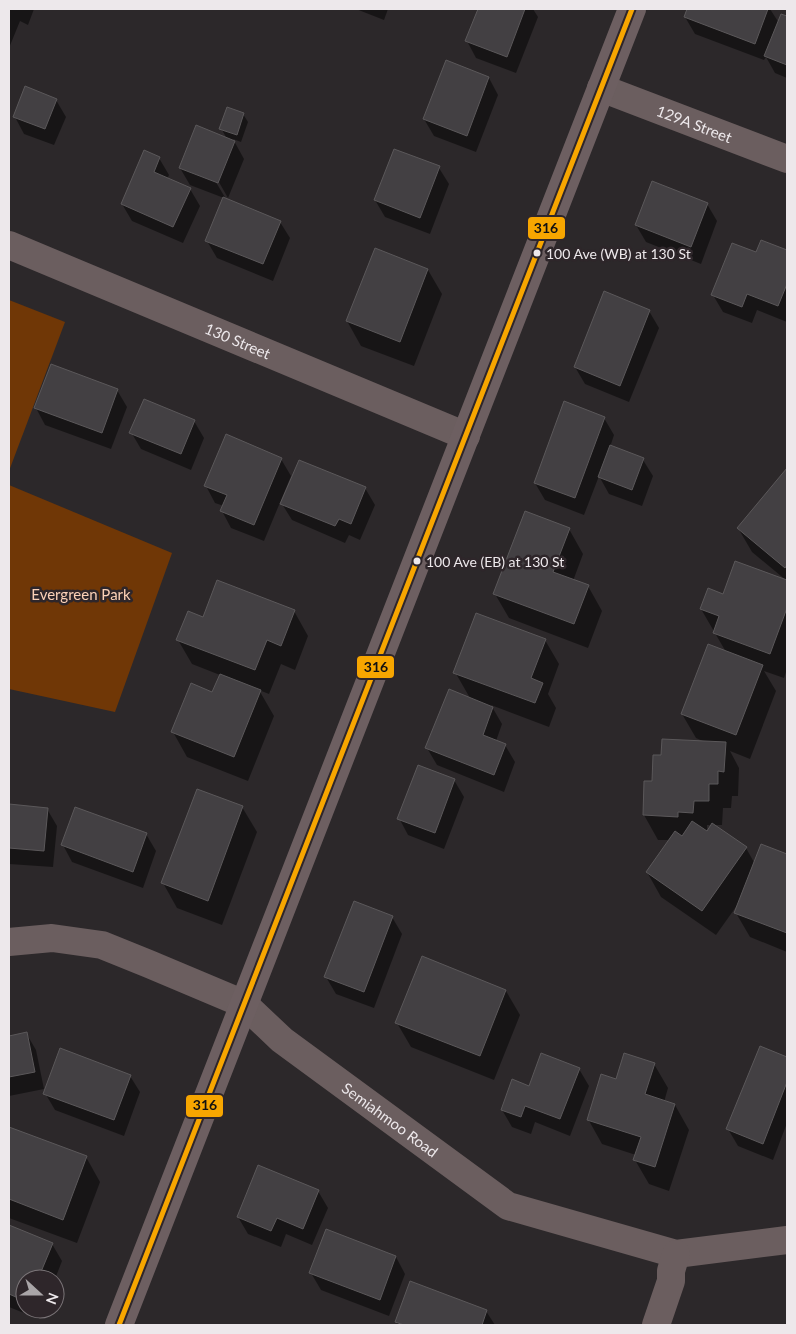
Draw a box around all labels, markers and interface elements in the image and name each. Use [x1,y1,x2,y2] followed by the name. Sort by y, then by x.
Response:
[654,101,735,146] street label: 129A Street
[527,216,566,240] line badge: 316
[534,219,558,236] text: 316
[546,245,691,262] place label: 100 Ave (WB) at 130 St
[532,248,542,258] marker: 100 Ave (WB) at 130 St
[202,319,274,363] street label: 130 Street
[426,553,564,570] place label: 100 Ave (EB) at 130 St
[412,556,422,566] marker: 100 Ave (EB) at 130 St
[31,585,131,603] park label: Evergreen Park
[356,655,395,679] line badge: 316
[364,658,388,675] text: 316
[339,1078,442,1161] street label: Semiahmoo Road
[185,1094,224,1118] line badge: 316
[193,1096,217,1113] text: 316
[15,1269,65,1319] north arrow
[43,1291,62,1307] text: N

